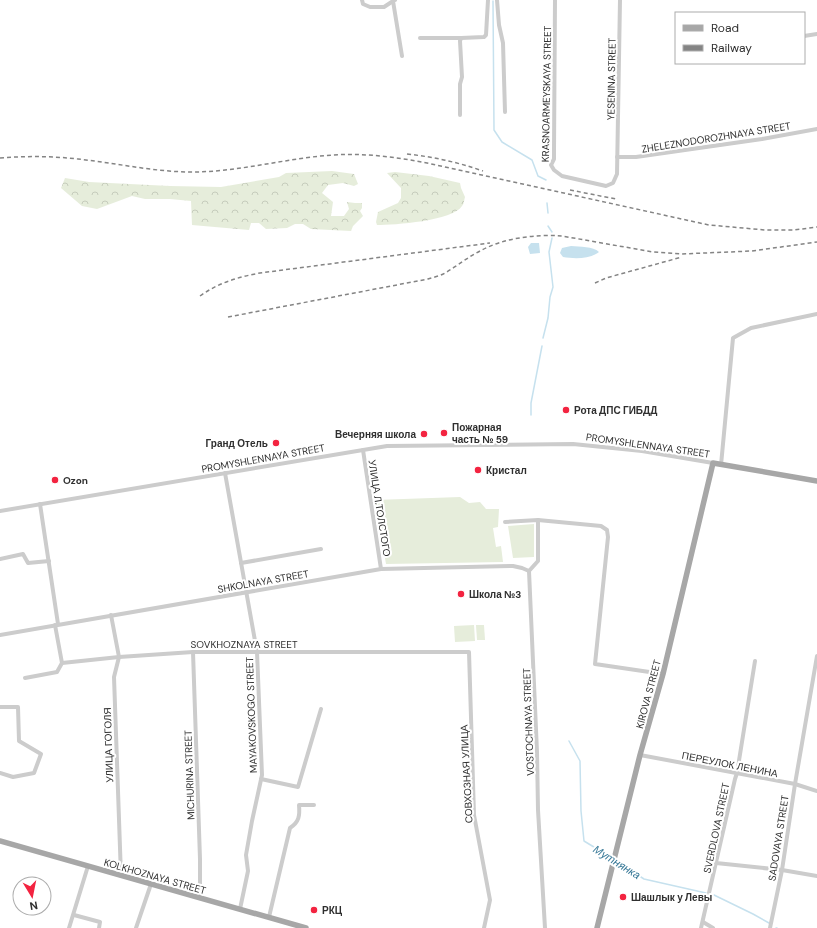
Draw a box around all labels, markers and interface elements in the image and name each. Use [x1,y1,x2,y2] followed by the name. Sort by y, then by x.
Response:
[675,12,805,64] legend
[711,20,739,36] text: Road
[539,25,554,162] street label: KRASNOARMEYSKAYA STREET
[604,37,619,120] street label: YESENINA STREET
[711,40,752,56] text: Railway
[641,119,792,156] street label: ZHELEZNODOROZHNAYA STREET
[574,404,657,417] place label: Рота ДПС ГИБДД
[561,405,571,415] marker: Рота ДПС ГИБДД
[452,421,508,446] place label: Пожарная часть № 59
[335,428,416,441] place label: Вечерняя школа
[439,428,449,438] marker: Пожарная часть № 59
[419,429,429,439] marker: Вечерняя школа
[585,430,711,461] street label: PROMYSHLENNAYA STREET
[206,437,268,450] place label: Гранд Отель
[271,438,281,448] marker: Гранд Отель
[200,441,326,476] street label: PROMYSHLENNAYA STREET
[365,459,394,558] street label: УЛИЦА Л.ТОЛСТОГО
[486,464,527,477] place label: Кристал
[473,465,483,475] marker: Кристал
[63,474,88,487] place label: Ozon
[50,475,60,485] marker: Ozon
[216,567,310,596] street label: SHKOLNAYA STREET
[469,588,521,601] place label: Школа №3
[456,589,466,599] marker: Школа №3
[190,638,298,651] street label: SOVKHOZNAYA STREET
[243,656,260,773] street label: MAYAKOVSKOGO STREET
[633,658,664,730] street label: KIROVA STREET
[520,667,537,776] street label: VOSTOCHNAYA STREET
[101,707,116,783] street label: УЛИЦА ГОГОЛЯ
[457,724,476,824] street label: СОВХОЗНАЯ УЛИЦА
[181,729,198,820] street label: MICHURINA STREET
[681,749,779,780] street label: ПЕРЕУЛОК ЛЕНИНА
[701,781,732,874] street label: SVERDLOVA STREET
[765,794,792,882] street label: SADOVAYA STREET
[591,842,643,882] water label: Мутнянка
[102,856,208,897] street label: KOLKHOZNAYA STREET
[12,876,52,916] north arrow
[631,891,712,904] place label: Шашлык у Левы
[618,892,628,902] marker: Шашлык у Левы
[29,898,39,913] text: N
[322,904,343,917] place label: РКЦ
[309,905,319,915] marker: РКЦ

